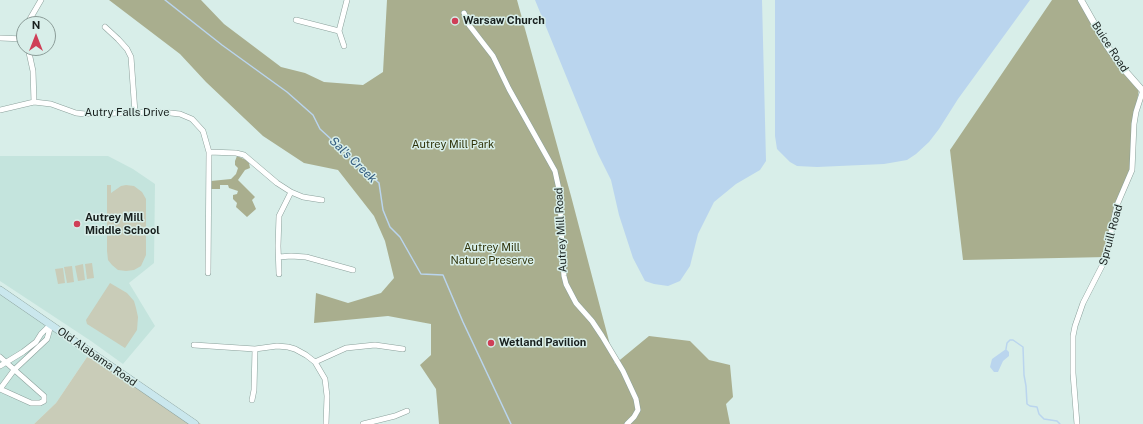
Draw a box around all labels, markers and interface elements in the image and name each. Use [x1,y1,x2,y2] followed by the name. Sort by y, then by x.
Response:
[463,14,545,28] place label: Warsaw Church
[16,16,56,56] north arrow
[450,16,460,26] marker: Warsaw Church
[32,19,40,31] text: N
[1089,19,1131,75] street label: Buice Road
[85,106,169,120] street label: Autry Falls Drive
[326,134,380,186] water label: Sal's Creek
[412,138,494,152] park label: Autrey Mill Park
[552,187,570,273] street label: Autrey Mill Road
[1097,203,1125,267] street label: Spruill Road
[85,211,160,237] place label: Autrey Mill Middle School
[72,219,82,229] marker: Autrey Mill Middle School
[450,241,534,267] park label: Autrey Mill Nature Preserve
[55,325,139,389] street label: Old Alabama Road
[499,336,586,350] place label: Wetland Pavilion
[486,338,496,348] marker: Wetland Pavilion

